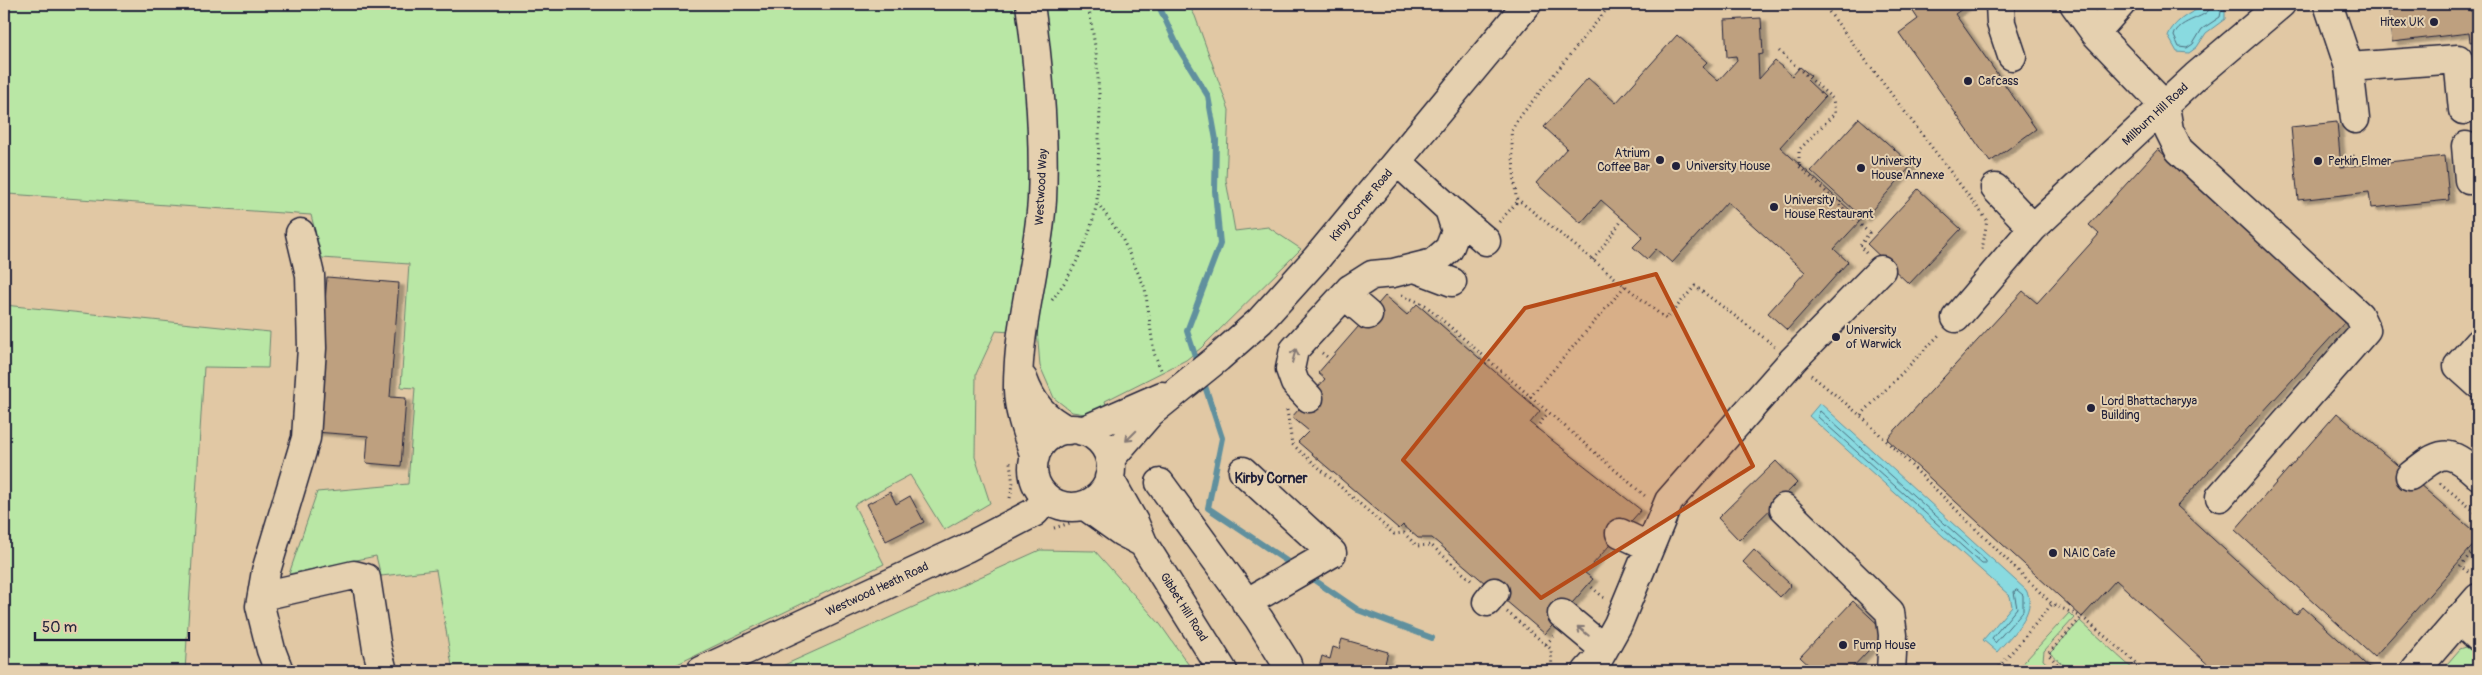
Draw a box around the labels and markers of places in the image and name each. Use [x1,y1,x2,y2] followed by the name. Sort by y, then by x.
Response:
[2380,15,2424,30] place label: Hitex UK
[2428,16,2440,28] marker: Hitex UK
[1978,74,2019,89] place label: Cafcass
[1962,75,1974,87] marker: Cafcass
[1597,146,1651,175] place label: Atrium Coffee Bar
[1654,154,1666,166] marker: Atrium Coffee Bar
[1871,154,1944,183] place label: University House Annexe
[2328,154,2392,169] place label: Perkin Elmer
[2312,155,2324,167] marker: Perkin Elmer
[1686,159,1770,174] place label: University House
[1670,160,1682,172] marker: University House
[1855,162,1867,174] marker: University House Annexe
[1784,193,1874,222] place label: University House Restaurant
[1768,201,1780,213] marker: University House Restaurant
[1846,323,1901,352] place label: University of Warwick
[1830,331,1842,343] marker: University of Warwick
[2101,394,2197,423] place label: Lord Bhattacharyya Building
[2085,402,2097,414] marker: Lord Bhattacharyya Building
[2063,546,2115,561] place label: NAIC Cafe
[2047,547,2059,559] marker: NAIC Cafe
[1853,638,1916,653] place label: Pump House
[1837,639,1849,651] marker: Pump House

